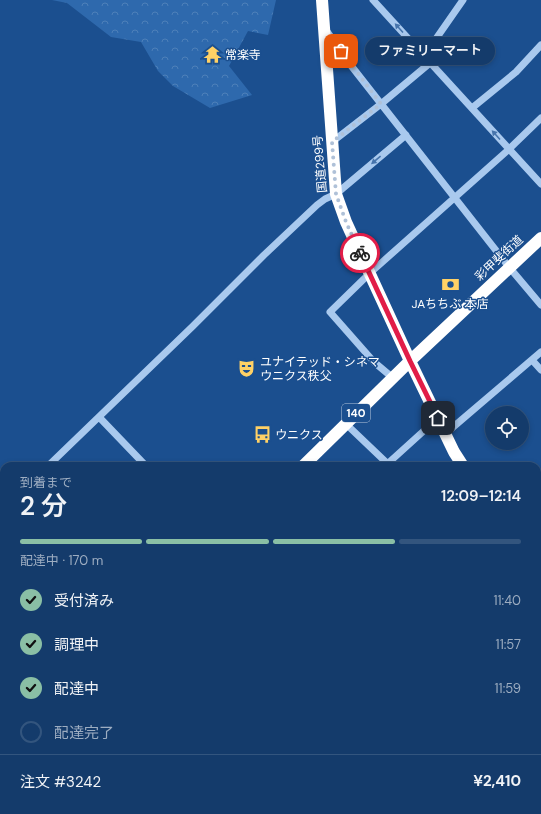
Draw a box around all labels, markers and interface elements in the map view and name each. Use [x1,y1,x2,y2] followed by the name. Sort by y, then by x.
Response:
[394,23,403,33] one-way arrow
[324,34,358,68] pin
[365,37,495,65] callout: ファミリーマート
[330,40,352,62] icon: bag
[378,42,482,59] text: ファミリーマート
[202,45,222,65] temple icon: 常楽寺
[225,47,261,63] place label: 常楽寺
[491,129,500,140] one-way arrow
[310,134,330,194] street label: 国道299号
[371,156,381,165] one-way arrow
[472,232,526,284] street label: 彩甲斐街道
[340,233,380,273] courier
[349,242,371,264] icon: bike
[440,275,460,295] bank icon: JAちちぶ 本店
[412,296,488,312] place label: JAちちぶ 本店
[260,354,380,384] place label: ユナイテッド・シネマ ウニクス秩父
[237,359,257,379] theatre icon: ユナイテッド・シネマ ウニクス秩父
[421,401,455,435] pin
[342,404,370,422] road number: 140
[485,406,529,450] map controls
[485,406,529,450] button: locate
[427,407,449,429] icon: home
[252,425,272,445] bus stop icon: ウニクス
[275,427,323,443] place label: ウニクス
[20,474,72,491] text: 到着まで
[441,486,521,506] text: 12:09–12:14
[20,489,67,523] text: 2 分
[20,552,103,569] text: 配達中 · 170 m
[20,589,42,611] icon: check
[54,591,114,611] text: 受付済み
[493,592,521,609] text: 11:40
[20,633,42,655] icon: check
[54,635,99,655] text: 調理中
[496,636,521,653] text: 11:57
[20,677,42,699] icon: check
[54,679,99,699] text: 配達中
[495,680,521,697] text: 11:59
[54,723,114,743] text: 配達完了
[473,771,521,791] text: ¥2,410
[20,772,101,792] text: 注文 #3242

